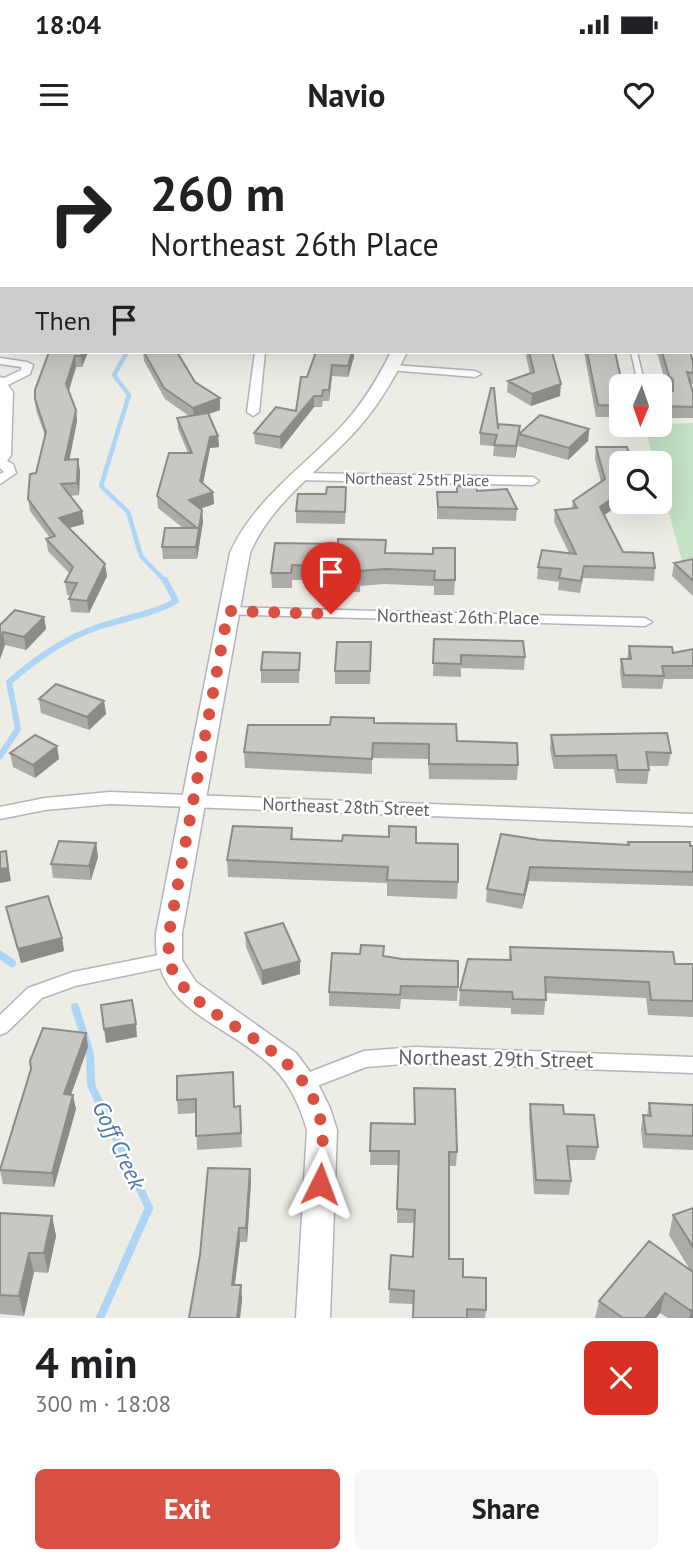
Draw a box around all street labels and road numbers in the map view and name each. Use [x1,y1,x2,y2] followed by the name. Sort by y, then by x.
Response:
[345,468,489,490] street label: Northeast 25th Place
[377,604,539,629] street label: Northeast 26th Place
[262,792,430,821] street label: Northeast 28th Street
[398,1043,594,1074] street label: Northeast 29th Street

